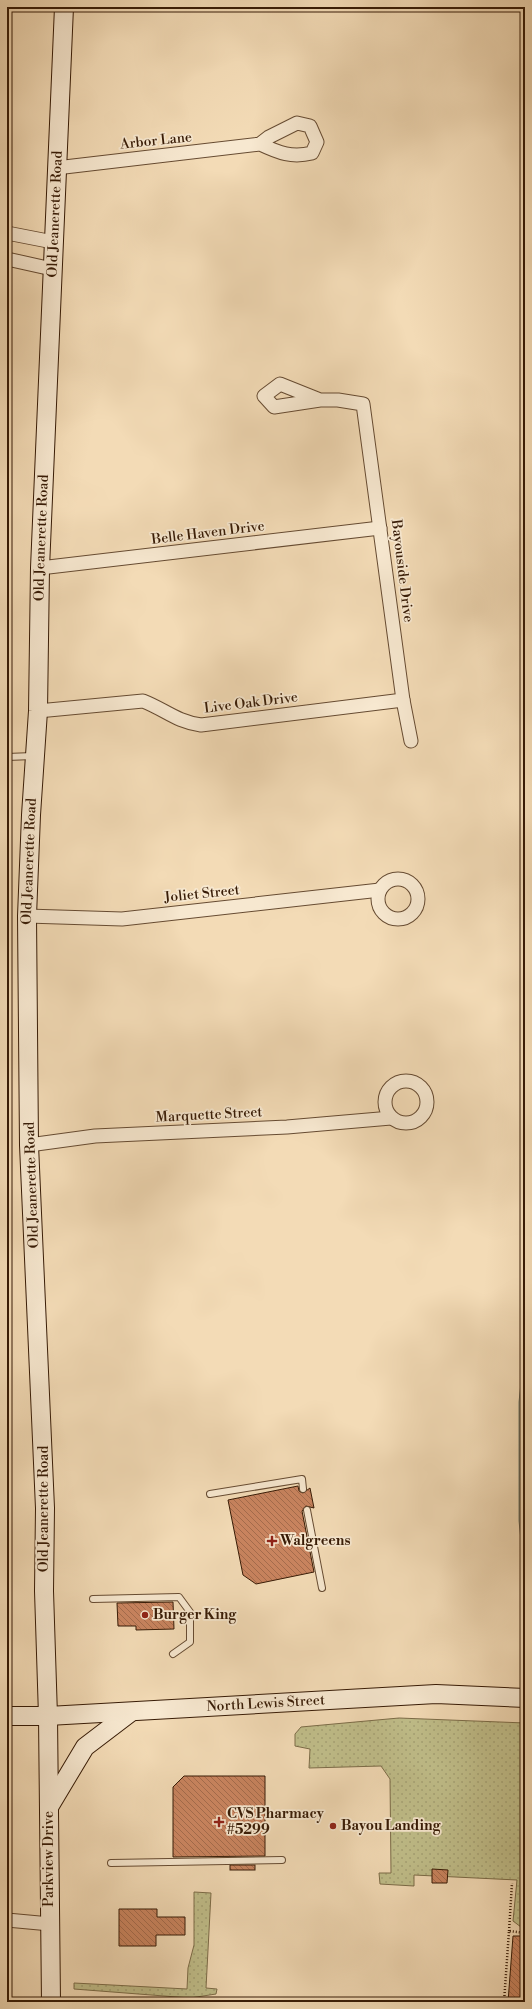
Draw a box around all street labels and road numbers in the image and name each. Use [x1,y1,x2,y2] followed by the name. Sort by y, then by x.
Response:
[118,128,193,154] street label: Arbor Lane
[43,150,67,278] street label: Old Jeanerette Road
[31,474,53,601] street label: Old Jeanerette Road
[149,517,266,549] street label: Belle Haven Drive
[387,518,417,623] street label: Bayouside Drive
[203,688,299,718] street label: Live Oak Drive
[18,797,41,925] street label: Old Jeanerette Road
[162,881,241,907] street label: Joliet Street
[155,1103,263,1127] street label: Marquette Street
[21,1121,43,1249] street label: Old Jeanerette Road
[35,1446,53,1572] street label: Old Jeanerette Road
[206,1691,325,1716] street label: North Lewis Street
[40,1811,58,1907] street label: Parkview Drive

